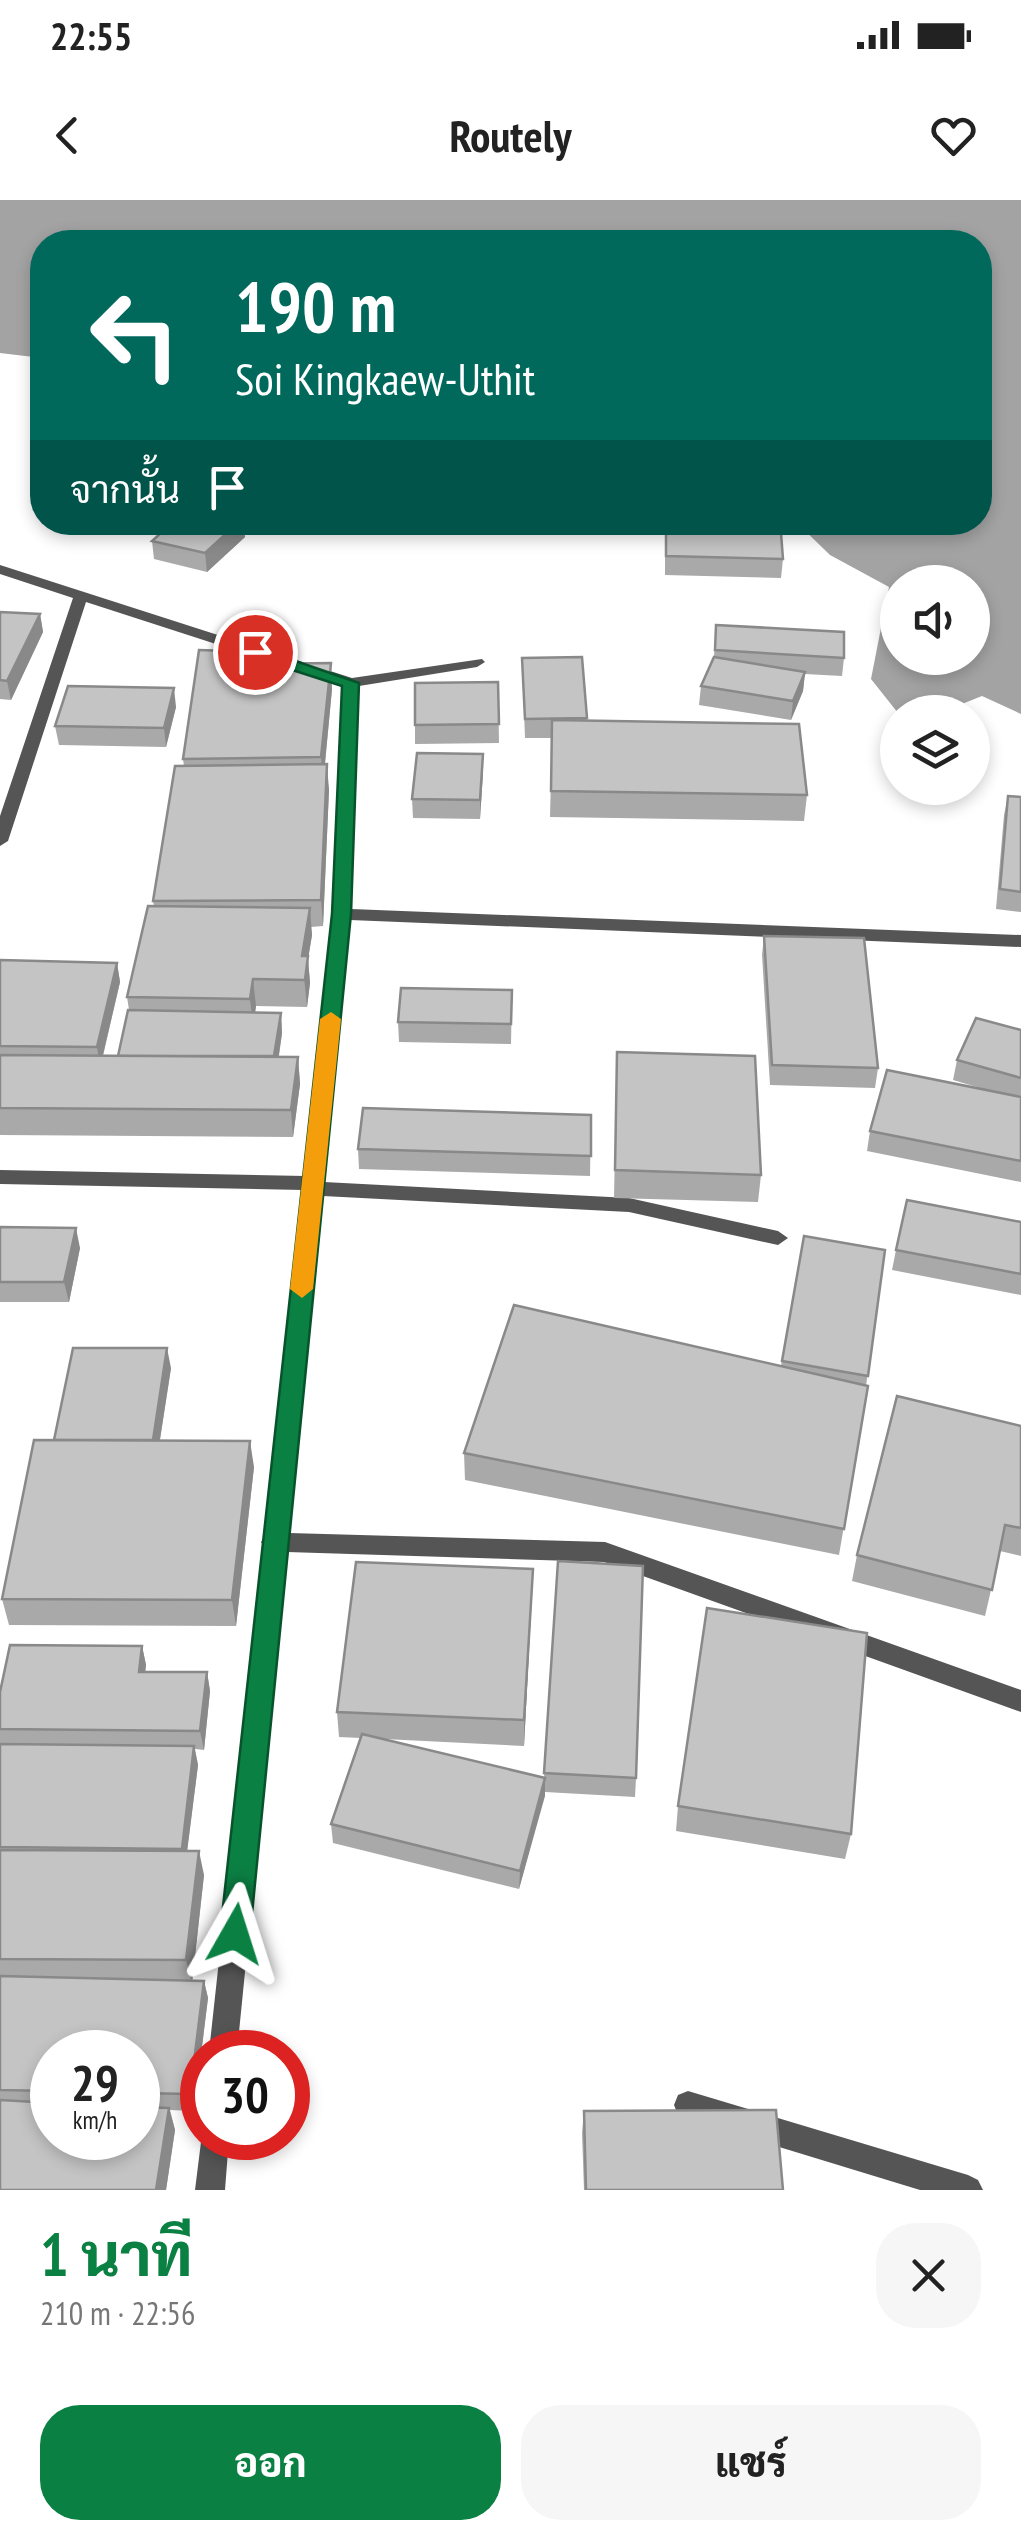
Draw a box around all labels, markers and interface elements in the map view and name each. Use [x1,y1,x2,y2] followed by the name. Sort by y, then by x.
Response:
[50,11,132,60] text: 22:55
[449,106,572,164] text: Routely
[40,108,95,163] icon: back
[926,108,981,163] icon: heart
[235,261,396,351] text: 190 m
[70,270,200,400] icon: left
[235,349,535,407] text: Soi Kingkaew-Uthit
[200,460,255,515] icon: arrive
[70,464,180,513] text: จากนั้น
[880,565,990,805] map controls
[880,565,990,675] button: sound
[213,610,298,695] pin
[228,625,283,680] icon: arrive
[880,695,990,805] button: layers
[183,1882,287,1986] position arrow
[180,2030,310,2160] speed limit sign: 30
[71,2050,119,2115] text: 29
[73,2104,117,2136] text: km/h
[40,2215,192,2293] text: 1 นาที
[876,2223,981,2328] button: close
[40,2292,195,2334] text: 210 m · 22:56
[40,2405,501,2520] button: ออก
[521,2405,981,2520] button: แชร์

